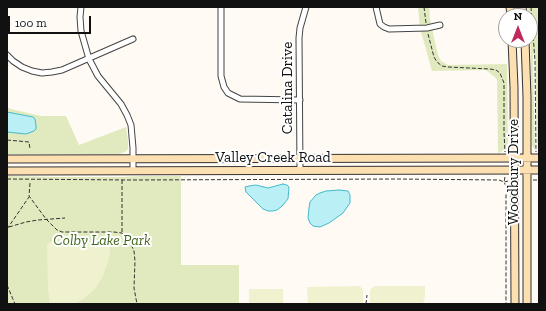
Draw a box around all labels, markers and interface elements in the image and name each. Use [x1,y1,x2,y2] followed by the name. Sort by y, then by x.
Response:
[10,8,93,34] scale bar
[498,8,538,48] north arrow
[514,10,522,23] text: N
[15,16,47,30] text: 100 m
[279,42,297,134] street label: Catalina Drive
[505,119,523,225] street label: Woodbury Drive
[215,149,331,167] street label: Valley Creek Road
[53,232,151,250] park label: Colby Lake Park

